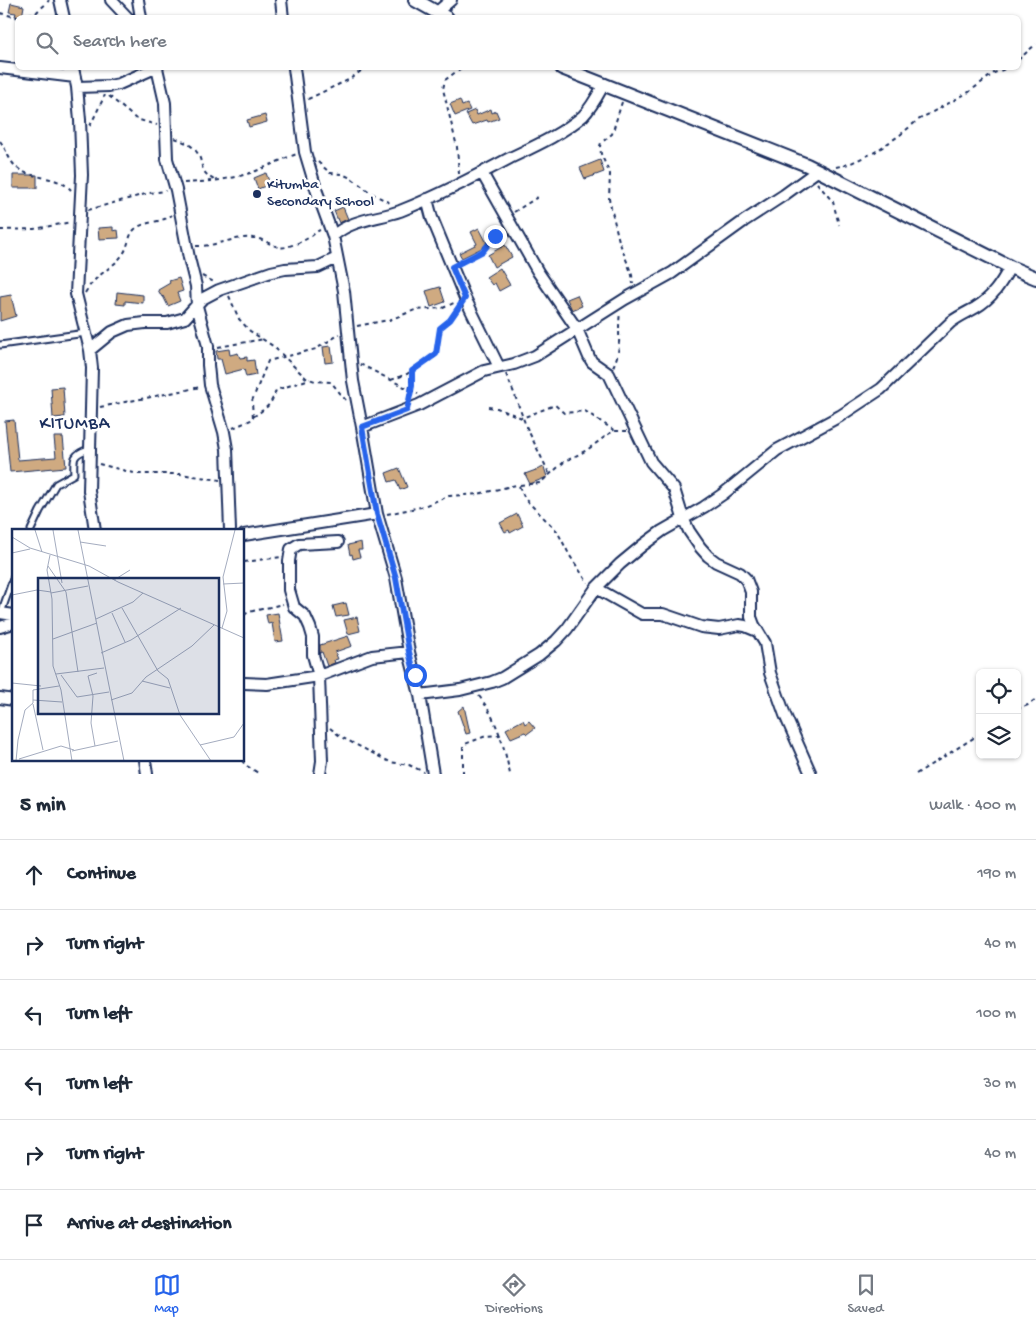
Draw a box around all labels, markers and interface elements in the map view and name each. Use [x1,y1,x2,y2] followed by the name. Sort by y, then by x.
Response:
[15,15,1021,70] search box
[33,29,61,57] icon: search
[73,31,167,54] text: Search here
[267,176,374,211] place label: Kitumba Secondary School
[251,188,263,200] marker: Kitumba Secondary School
[484,225,507,248] route end
[40,414,111,435] district label: KITUMBA
[12,529,245,762] inset map
[404,664,427,687] route start
[976,669,1021,759] map controls
[976,669,1021,714] button: locate
[976,714,1021,759] button: layers
[20,794,65,819] text: 5 min
[929,797,1016,816] text: Walk · 400 m
[20,861,48,889] icon: ahead
[67,863,136,886] text: Continue
[977,865,1016,884] text: 190 m
[20,931,48,959] icon: right
[67,933,143,956] text: Turn right
[984,935,1016,954] text: 40 m
[20,1001,48,1029] icon: left
[67,1003,131,1026] text: Turn left
[976,1005,1016,1024] text: 100 m
[20,1071,48,1099] icon: left
[67,1073,131,1096] text: Turn left
[983,1075,1016,1094] text: 30 m
[20,1141,48,1169] icon: right
[67,1143,143,1166] text: Turn right
[984,1145,1016,1164] text: 40 m
[20,1211,48,1239] icon: arrive
[67,1213,231,1236] text: Arrive at destination
[153,1271,181,1318] tab: Map
[486,1271,543,1318] tab: Directions
[848,1271,883,1318] tab: Saved

